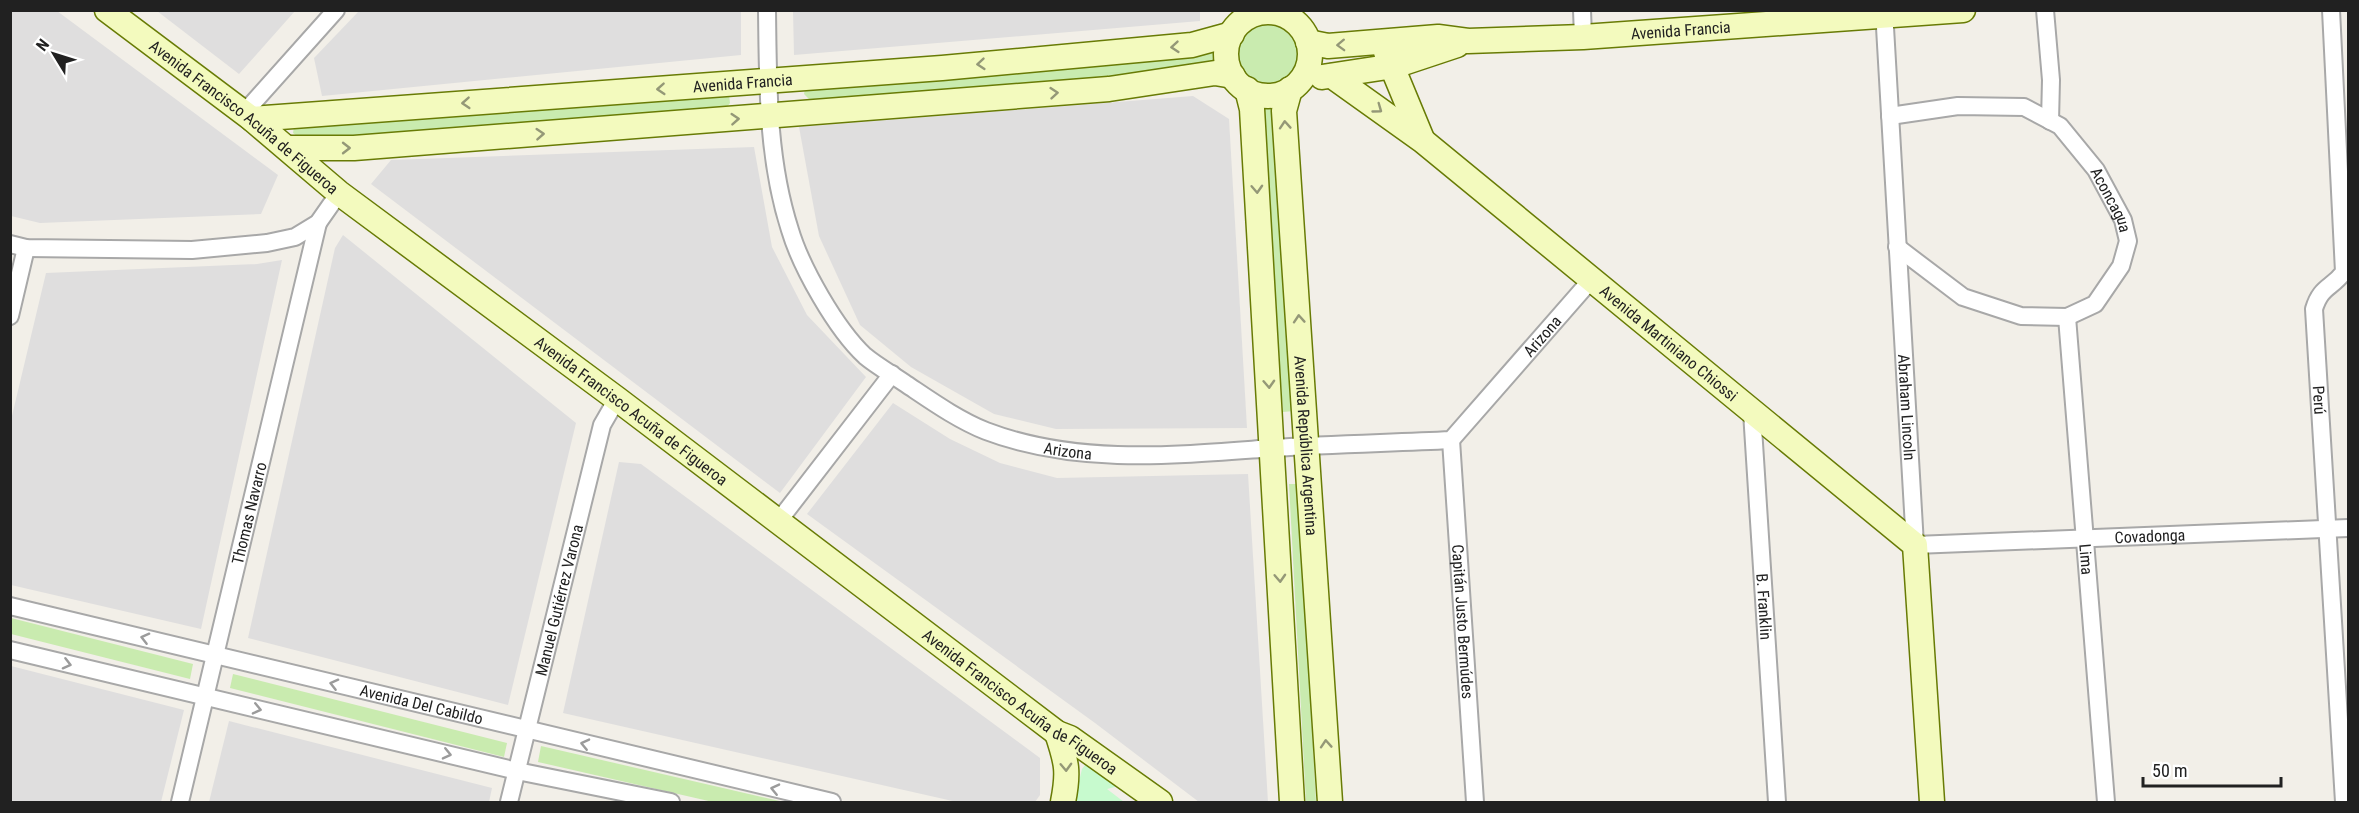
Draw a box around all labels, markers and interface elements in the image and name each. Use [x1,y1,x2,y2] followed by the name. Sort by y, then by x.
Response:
[1630,18,1731,44] street label: Avenida Francia
[24,24,84,84] north arrow
[32,35,53,55] text: N
[146,36,342,198] street label: Avenida Francisco Acuña de Figueroa
[1336,39,1345,52] one-way arrow
[1171,40,1180,53] one-way arrow
[976,57,985,70] one-way arrow
[692,70,793,96] street label: Avenida Francia
[656,82,665,95] one-way arrow
[1050,87,1059,100] one-way arrow
[462,96,471,109] one-way arrow
[1371,102,1382,113] one-way arrow
[730,113,739,126] one-way arrow
[1279,120,1292,129] one-way arrow
[536,128,545,141] one-way arrow
[341,142,350,154] one-way arrow
[2086,164,2135,234] street label: Aconcagua
[1251,184,1264,193] one-way arrow
[1596,281,1741,405] street label: Avenida Martiniano Chiossi
[1519,312,1565,361] street label: Arizona
[1293,314,1306,324] one-way arrow
[531,332,731,489] street label: Avenida Francisco Acuña de Figueroa
[1894,354,1919,461] street label: Abraham Lincoln
[1290,355,1321,536] street label: Avenida República Argentina
[1262,379,1275,388] one-way arrow
[2309,385,2329,415] street label: Perú
[1042,438,1093,464] street label: Arizona
[228,460,271,566] street label: Thomas Navarro
[531,522,587,678] street label: Manuel Gutiérrez Varona
[2114,525,2186,547] street label: Covadonga
[2075,543,2097,575] street label: Lima
[1448,544,1477,699] street label: Capitán Justo Bermúdes
[1752,573,1776,640] street label: B. Franklin
[1273,574,1286,583] one-way arrow
[919,625,1121,779] street label: Avenida Francisco Acuña de Figueroa
[140,632,150,645] one-way arrow
[62,656,72,669] one-way arrow
[329,678,339,691] one-way arrow
[358,681,485,728] street label: Avenida Del Cabildo
[252,702,262,715] one-way arrow
[580,739,590,752] one-way arrow
[1320,740,1333,749] one-way arrow
[441,747,451,760] one-way arrow
[2143,750,2281,788] scale bar
[2152,760,2187,781] text: 50 m
[1060,763,1073,772] one-way arrow
[770,783,780,796] one-way arrow

